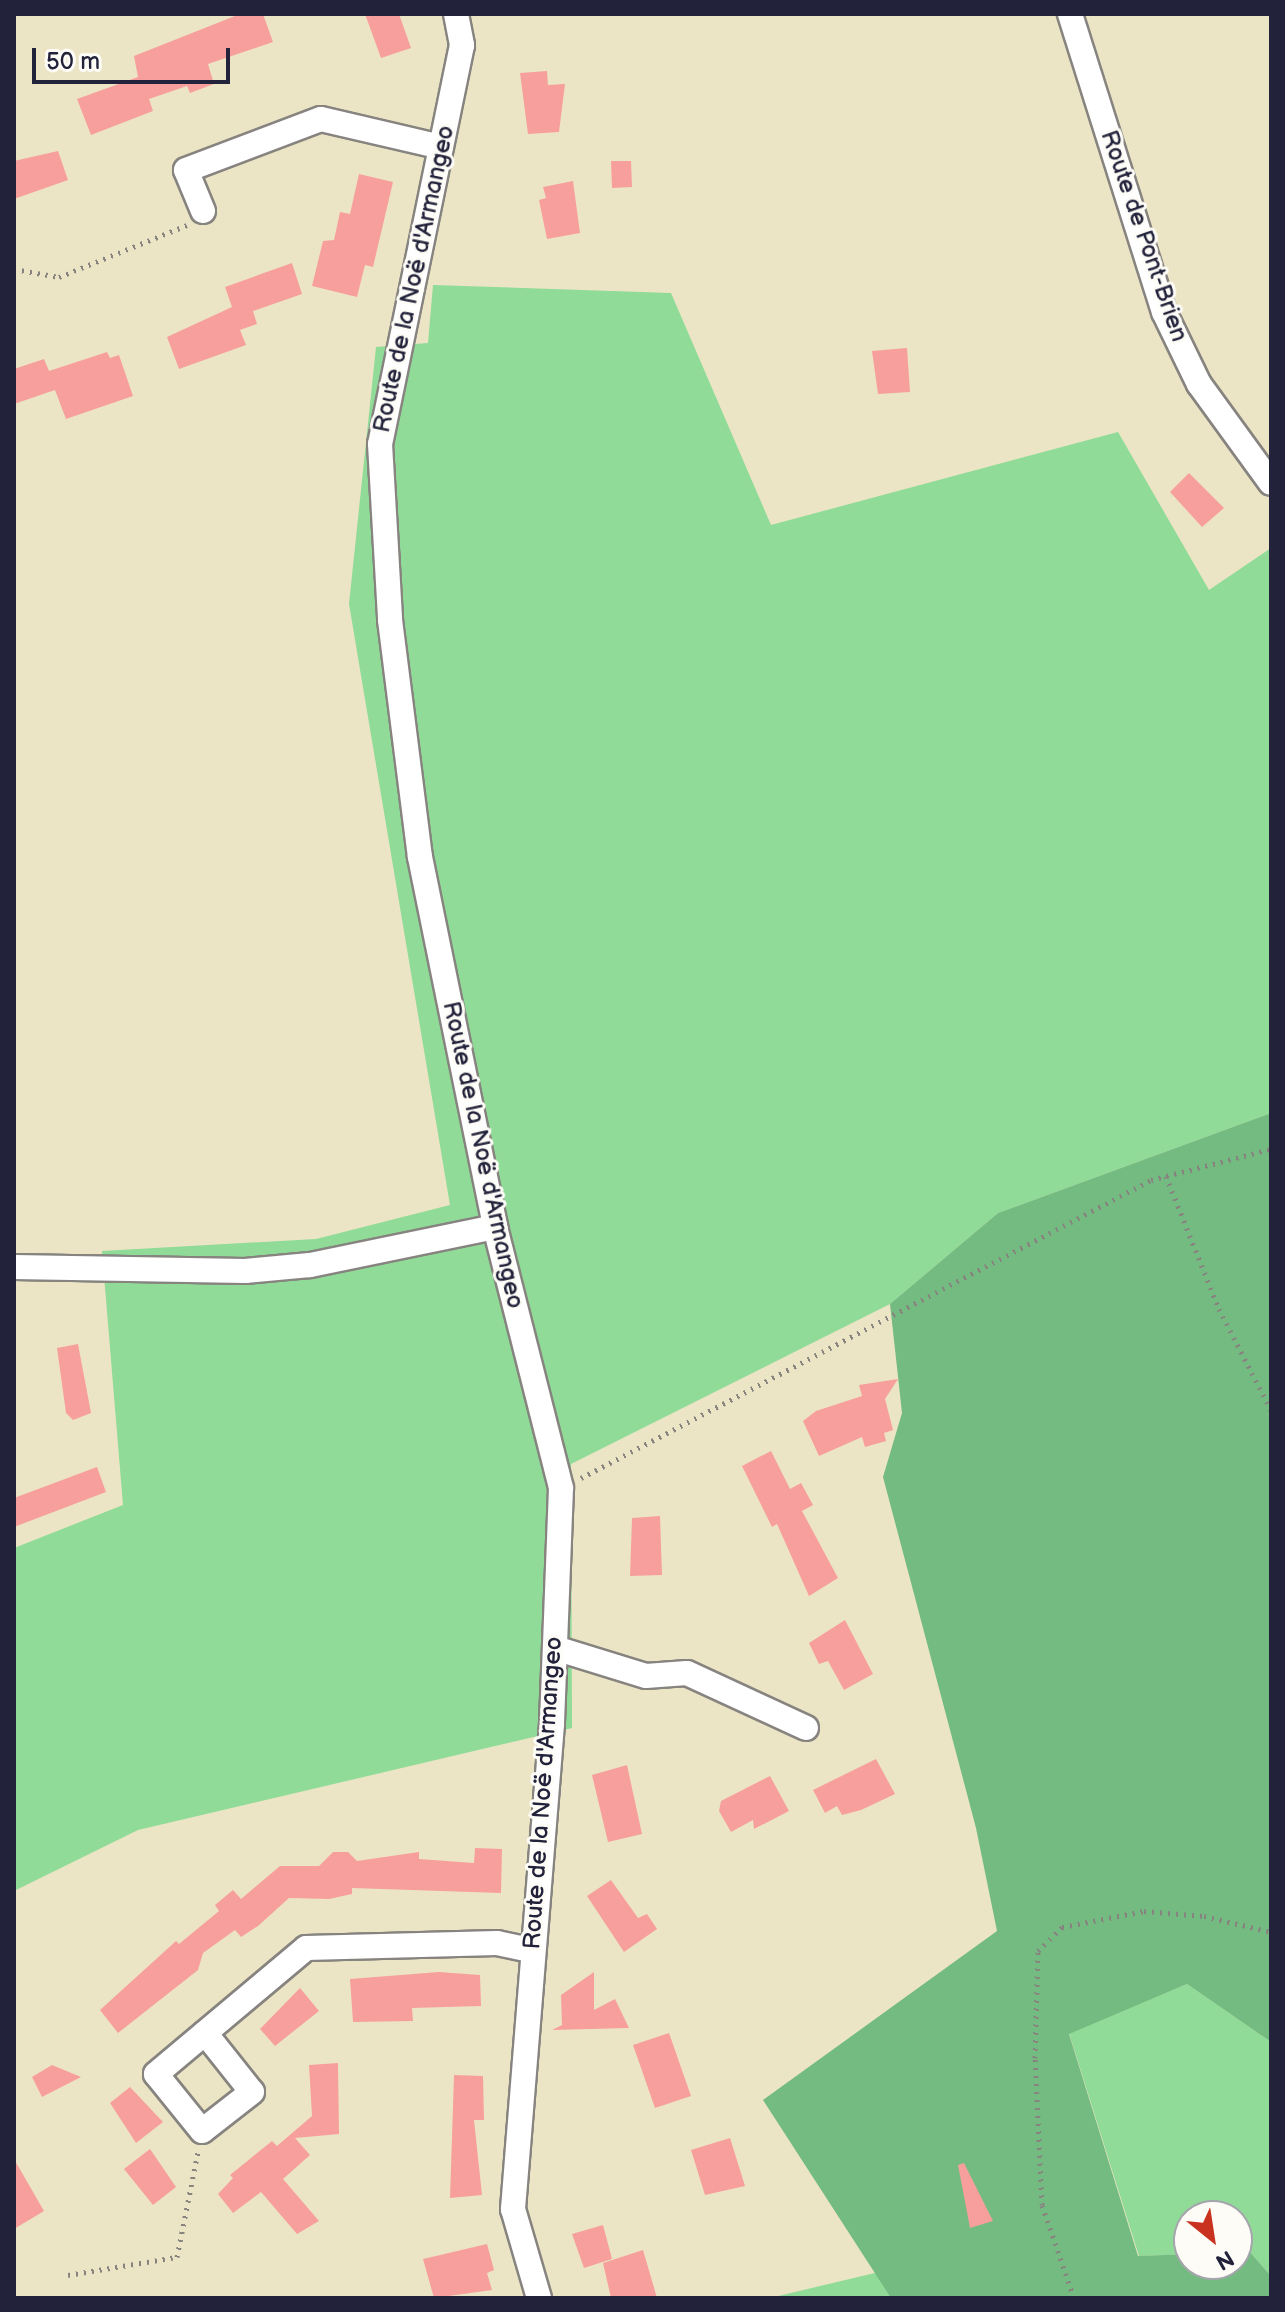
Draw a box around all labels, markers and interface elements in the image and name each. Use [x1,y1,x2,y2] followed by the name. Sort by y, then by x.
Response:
[36,32,234,82] scale bar
[46,47,100,76] text: 50 m
[367,123,461,435] street label: Route de la Noë d'Armangeo
[1094,127,1194,345] street label: Route de Pont-Brien
[436,999,530,1311] street label: Route de la Noë d'Armangeo
[518,1636,568,1950] street label: Route de la Noë d'Armangeo
[1173,2200,1253,2280] north arrow
[1210,2244,1238,2275] text: N

